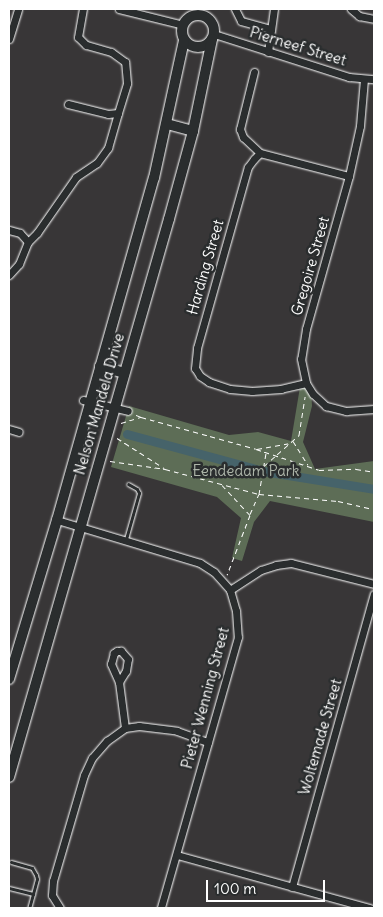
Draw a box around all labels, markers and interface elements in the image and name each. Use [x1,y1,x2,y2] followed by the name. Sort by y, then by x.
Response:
[248,23,348,69] street label: Pierneef Street
[287,214,333,318] street label: Gregoire Street
[183,217,227,317] street label: Harding Street
[70,331,128,477] street label: Nelson Mandela Drive
[192,462,300,480] park label: Eendedam Park
[177,625,233,771] street label: Pieter Wenning Street
[295,677,345,797] street label: Woltemade Street
[208,870,327,902] scale bar
[214,879,256,898] text: 100 m

